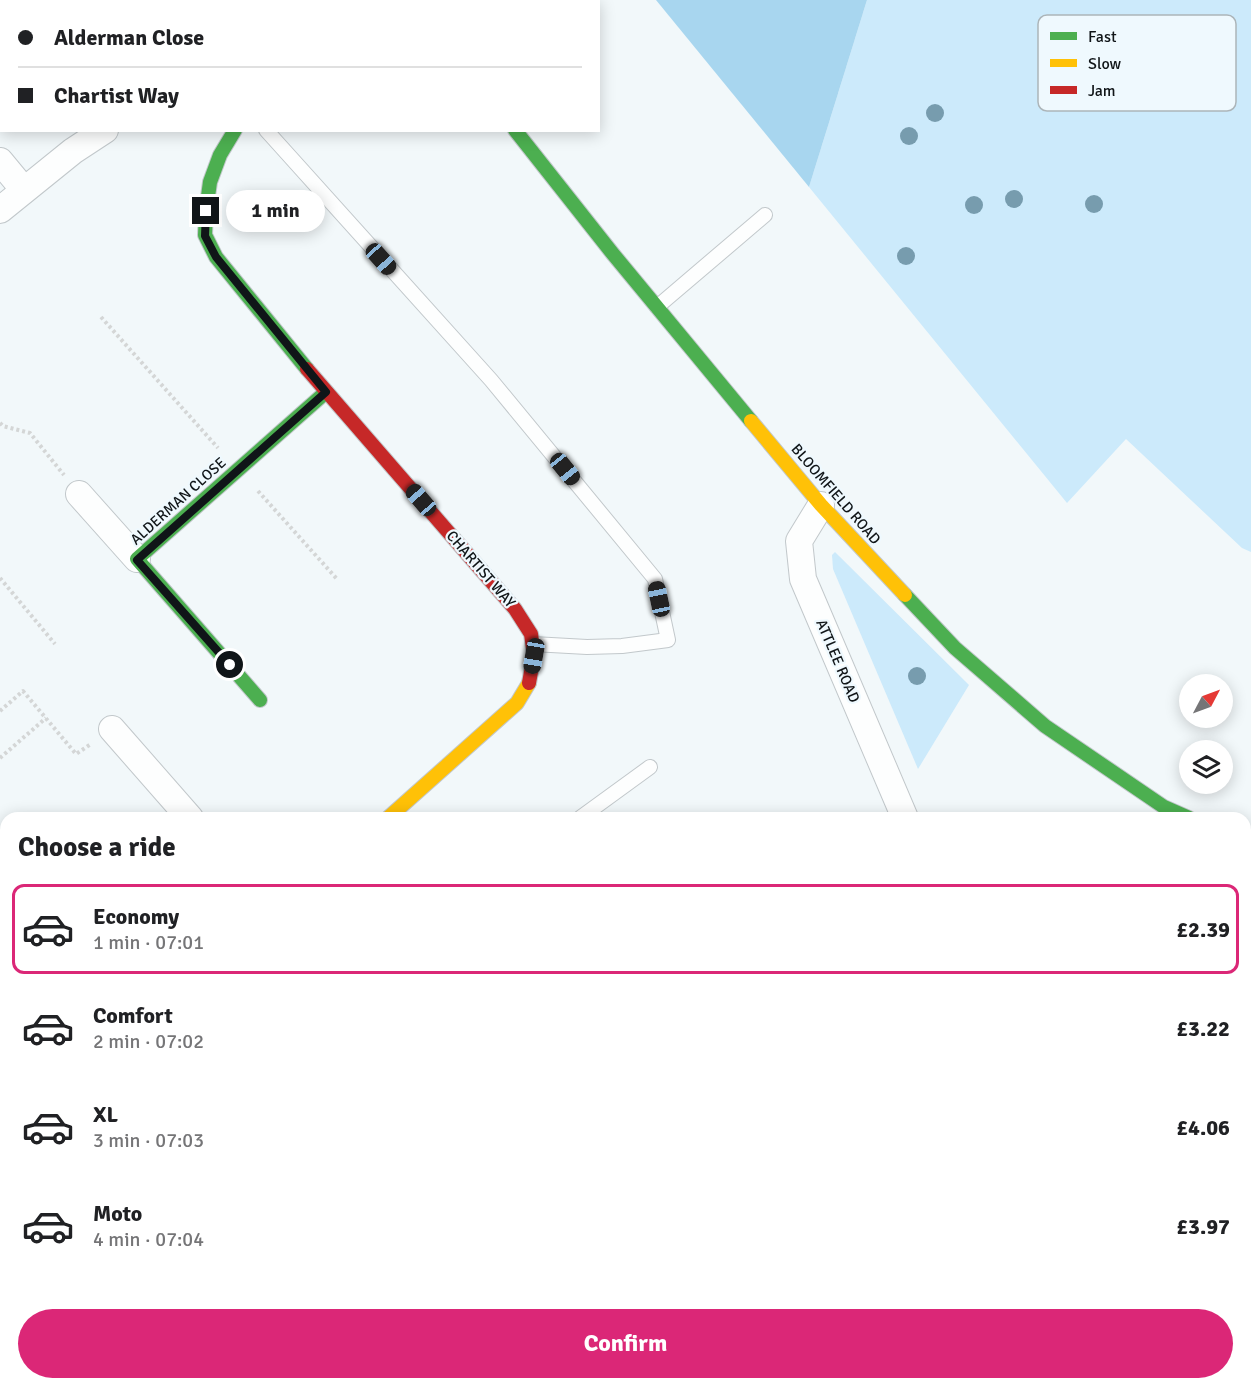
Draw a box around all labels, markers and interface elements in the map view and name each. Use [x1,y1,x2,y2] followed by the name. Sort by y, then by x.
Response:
[1038,15,1236,111] legend
[54,24,204,51] text: Alderman Close
[1088,27,1117,47] text: Fast
[1088,54,1122,74] text: Slow
[1088,81,1116,101] text: Jam
[54,82,179,109] text: Chartist Way
[227,190,326,232] callout: 1 min
[192,197,219,224] route end
[251,198,300,223] text: 1 min
[362,240,400,278] car
[788,440,884,548] street label: BLOOMFIELD ROAD
[547,449,583,489] car
[127,453,229,549] street label: ALDERMAN CLOSE
[402,481,440,519] car
[443,527,520,611] street label: CHARTIST WAY
[646,580,672,618] car
[812,617,864,705] street label: ATTLEE ROAD
[522,637,546,675] car
[216,651,243,678] route start
[1179,674,1233,728] north arrow
[1179,674,1233,794] map controls
[1179,740,1233,794] button: layers
[18,831,176,864] text: Choose a ride
[21,902,75,956] icon: car
[93,903,179,930] text: Economy
[1176,916,1230,943] text: £2.39
[93,930,204,955] text: 1 min · 07:01
[21,1001,75,1055] icon: car
[93,1002,173,1029] text: Comfort
[1176,1015,1230,1042] text: £3.22
[93,1029,204,1054] text: 2 min · 07:02
[21,1100,75,1154] icon: car
[93,1101,118,1128] text: XL
[1176,1114,1230,1141] text: £4.06
[93,1128,204,1153] text: 3 min · 07:03
[21,1199,75,1253] icon: car
[93,1200,142,1227] text: Moto
[1176,1213,1230,1240] text: £3.97
[93,1227,204,1252] text: 4 min · 07:04
[18,1309,1233,1378] button: Confirm

